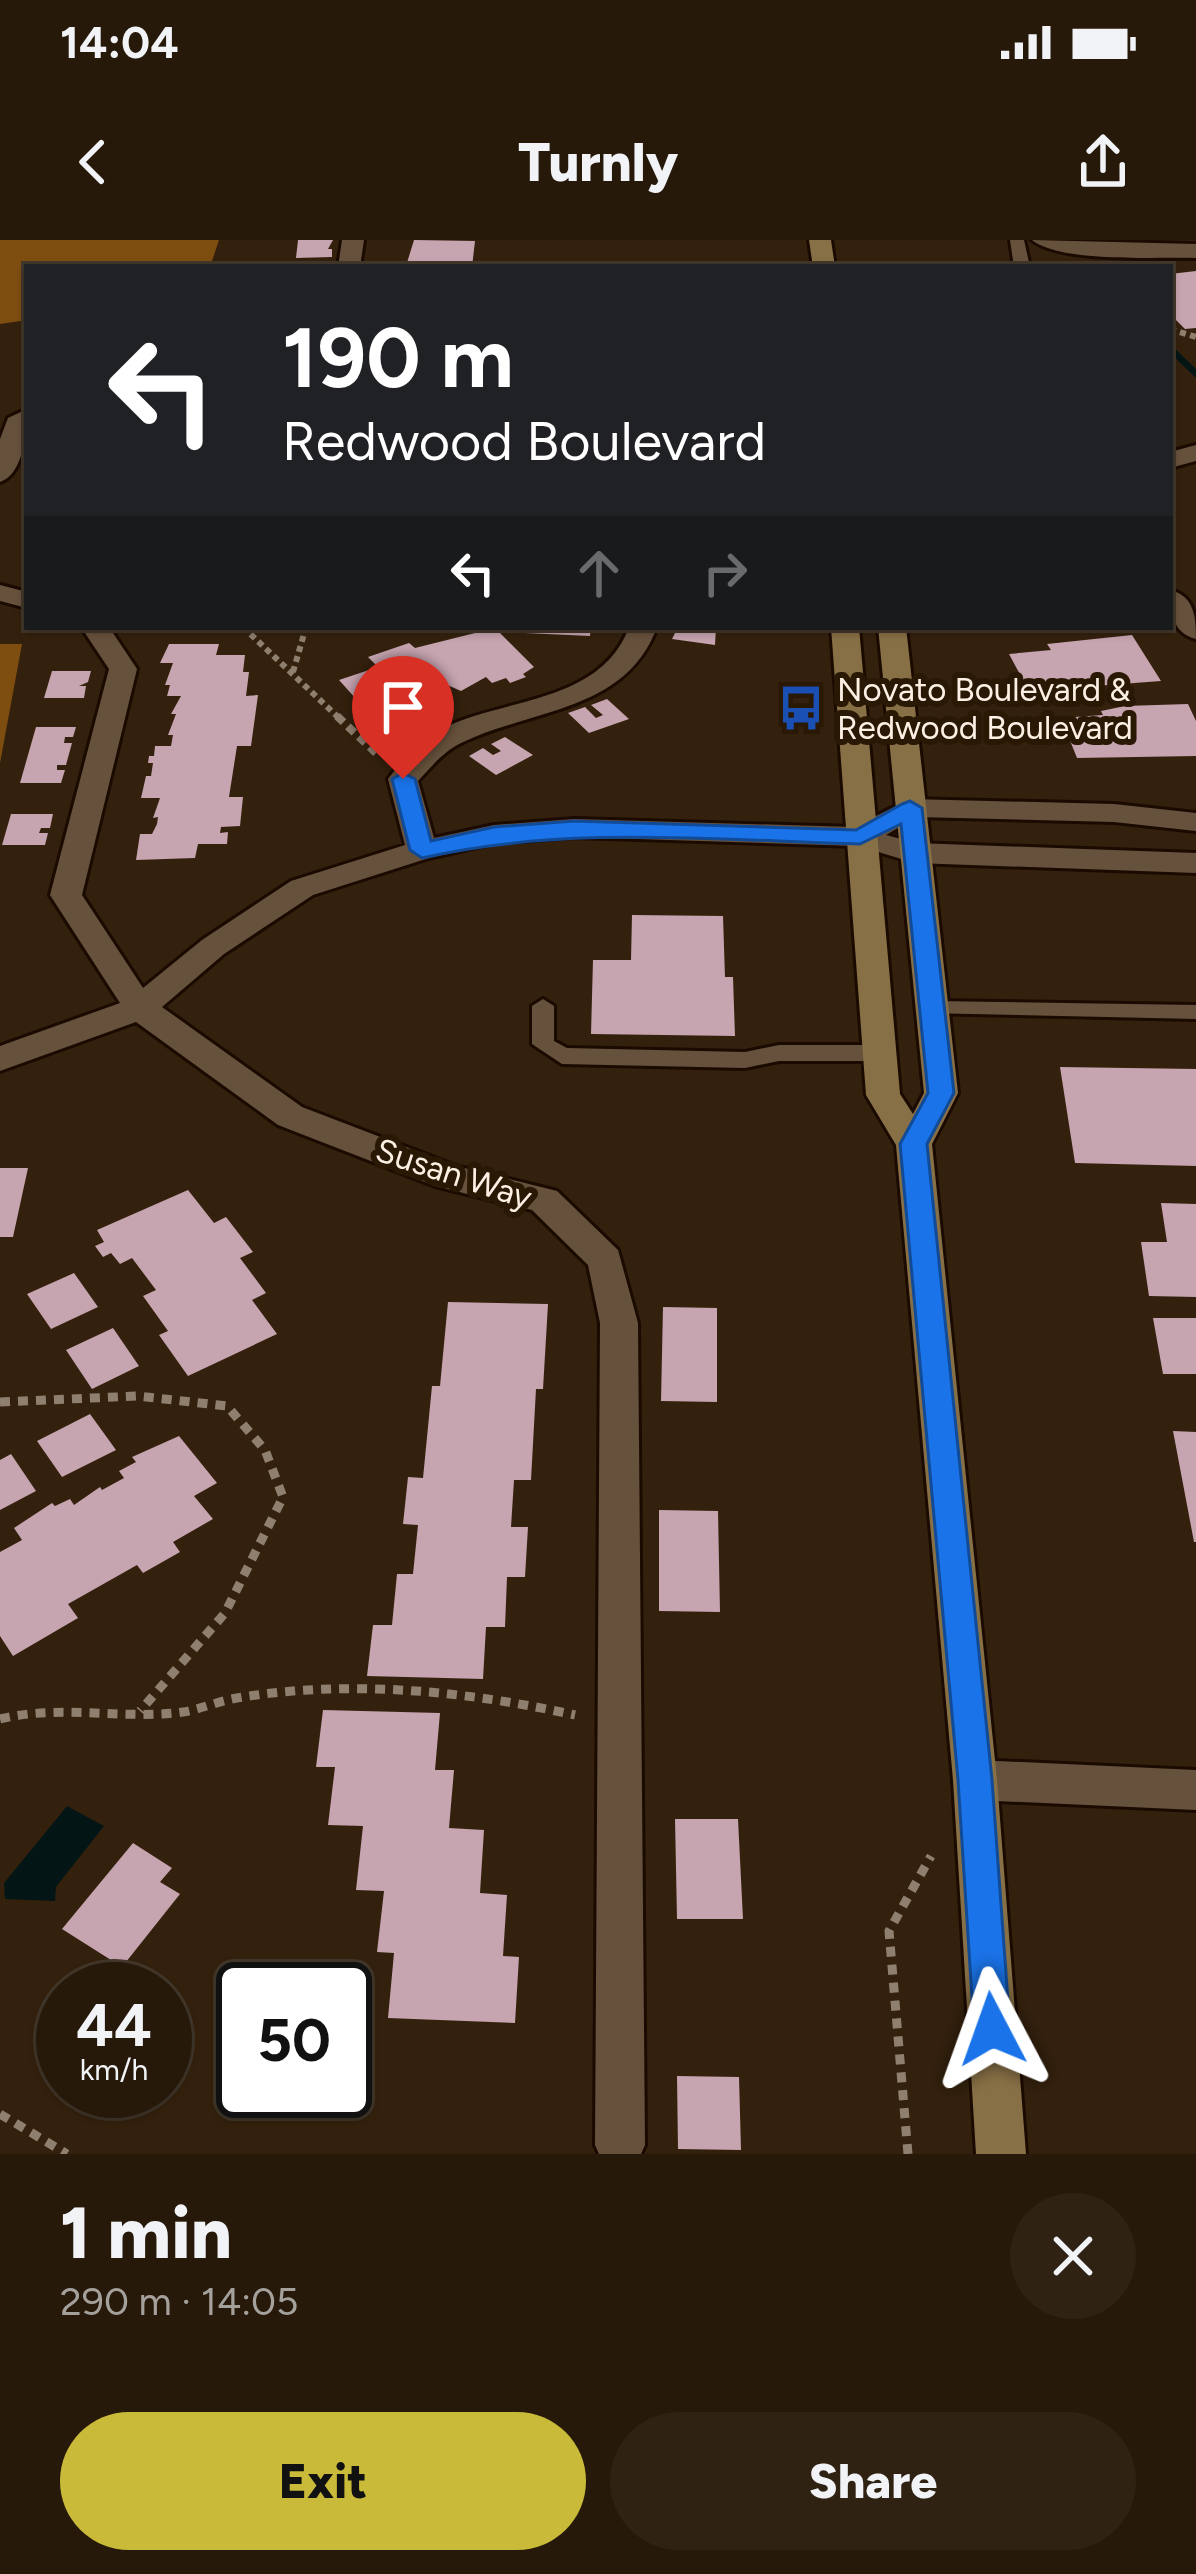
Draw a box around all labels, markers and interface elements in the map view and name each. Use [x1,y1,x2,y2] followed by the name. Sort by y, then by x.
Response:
[60,15,179,69] text: 14:04
[60,129,126,195] icon: back
[1070,129,1136,195] icon: share
[518,130,678,195] text: Turnly
[282,307,514,408] text: 190 m
[84,312,240,468] icon: left
[282,409,766,474] text: Redwood Boulevard
[440,540,506,606] icon: left
[566,540,632,606] icon: ahead
[692,540,758,606] icon: right
[352,656,454,779] pin
[837,670,1133,747] place label: Novato Boulevard & Redwood Boulevard
[370,674,436,740] icon: arrive
[776,683,826,733] bus stop icon: Novato Boulevard & Redwood Boulevard
[371,1130,537,1217] street label: Susan Way
[216,1962,372,2118] speed limit sign: 50
[929,1966,1055,2092] position arrow
[76,1989,152,2061] text: 44
[80,2051,148,2088] text: km/h
[60,2190,232,2276] text: 1 min
[1010,2193,1136,2319] button: close
[60,2278,299,2325] text: 290 m · 14:05
[60,2412,586,2550] button: Exit
[610,2412,1136,2550] button: Share

